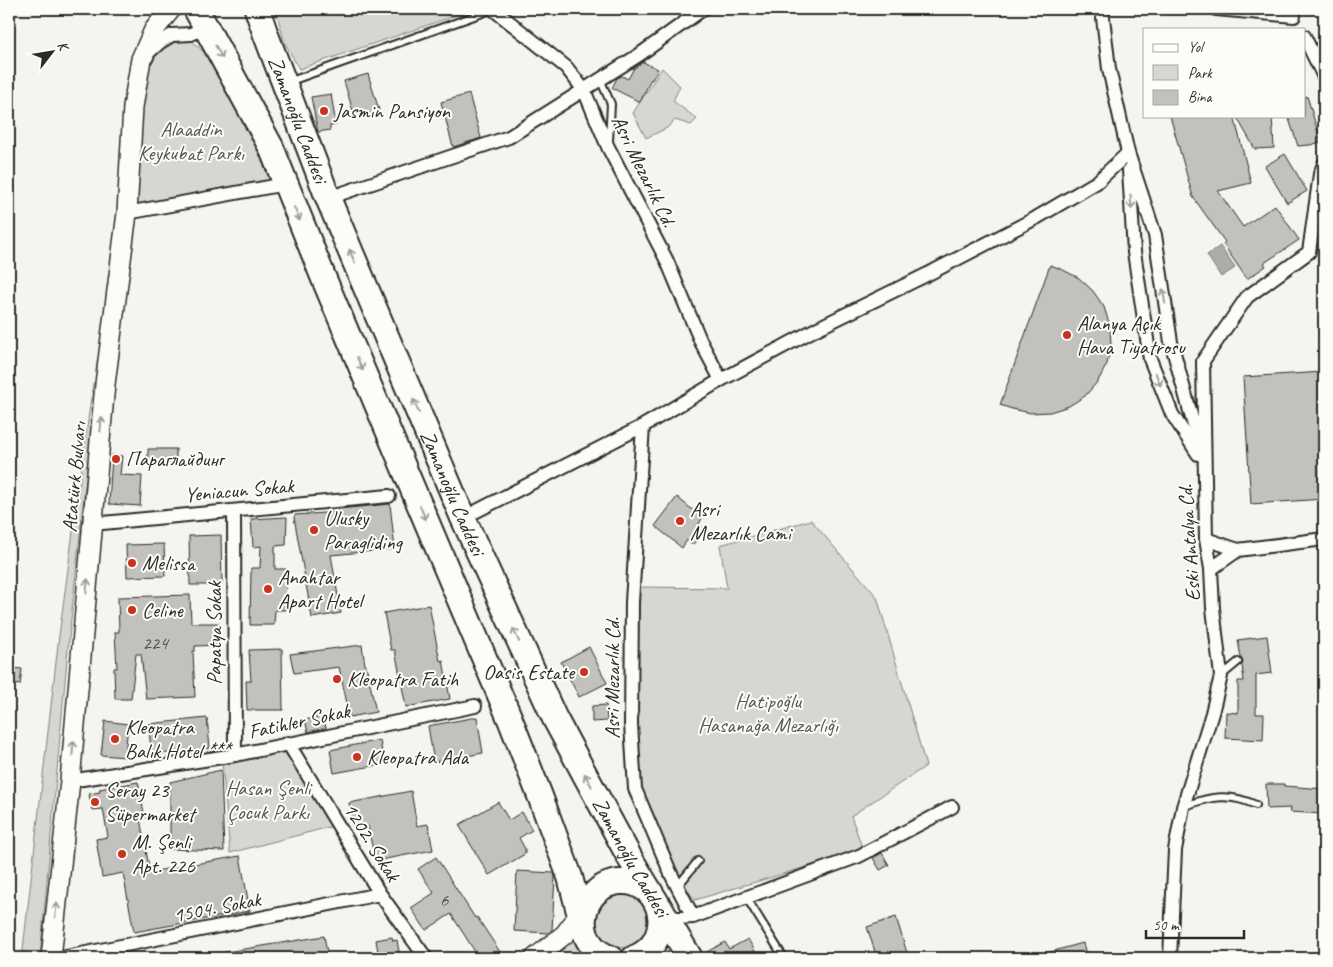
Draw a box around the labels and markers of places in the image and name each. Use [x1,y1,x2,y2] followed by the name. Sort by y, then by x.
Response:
[333,98,450,124] place label: Jasmin Pansiyon
[318,105,330,117] marker: Jasmin Pansiyon
[1077,310,1186,360] place label: Alanya Açık Hava Tiyatrosu
[1061,329,1073,341] marker: Alanya Açık Hava Tiyatrosu
[126,446,227,472] place label: Параглайдинг
[110,453,122,465] marker: Параглайдинг
[690,496,794,546] place label: Asri Mezarlık Cami
[324,505,404,555] place label: Ulusky Paragliding
[674,515,686,527] marker: Asri Mezarlık Cami
[308,524,320,536] marker: Ulusky Paragliding
[142,550,197,576] place label: Melissa
[126,557,138,569] marker: Melissa
[278,564,365,614] place label: Anahtar Apart Hotel
[262,583,274,595] marker: Anahtar Apart Hotel
[142,597,184,623] place label: Celine
[126,604,138,616] marker: Celine
[483,659,576,685] place label: Oasis Estate
[347,666,459,692] place label: Kleopatra Fatih
[578,666,590,678] marker: Oasis Estate
[331,673,343,685] marker: Kleopatra Fatih
[125,714,233,764] place label: Kleopatra Balık Hotel ***
[109,733,121,745] marker: Kleopatra Balık Hotel ***
[367,744,469,770] place label: Kleopatra Ada
[351,751,363,763] marker: Kleopatra Ada
[105,777,198,827] place label: Seray 23 Süpermarket
[89,796,101,808] marker: Seray 23 Süpermarket
[132,829,196,879] place label: M. Şenli Apt. 226
[116,848,128,860] marker: M. Şenli Apt. 226

